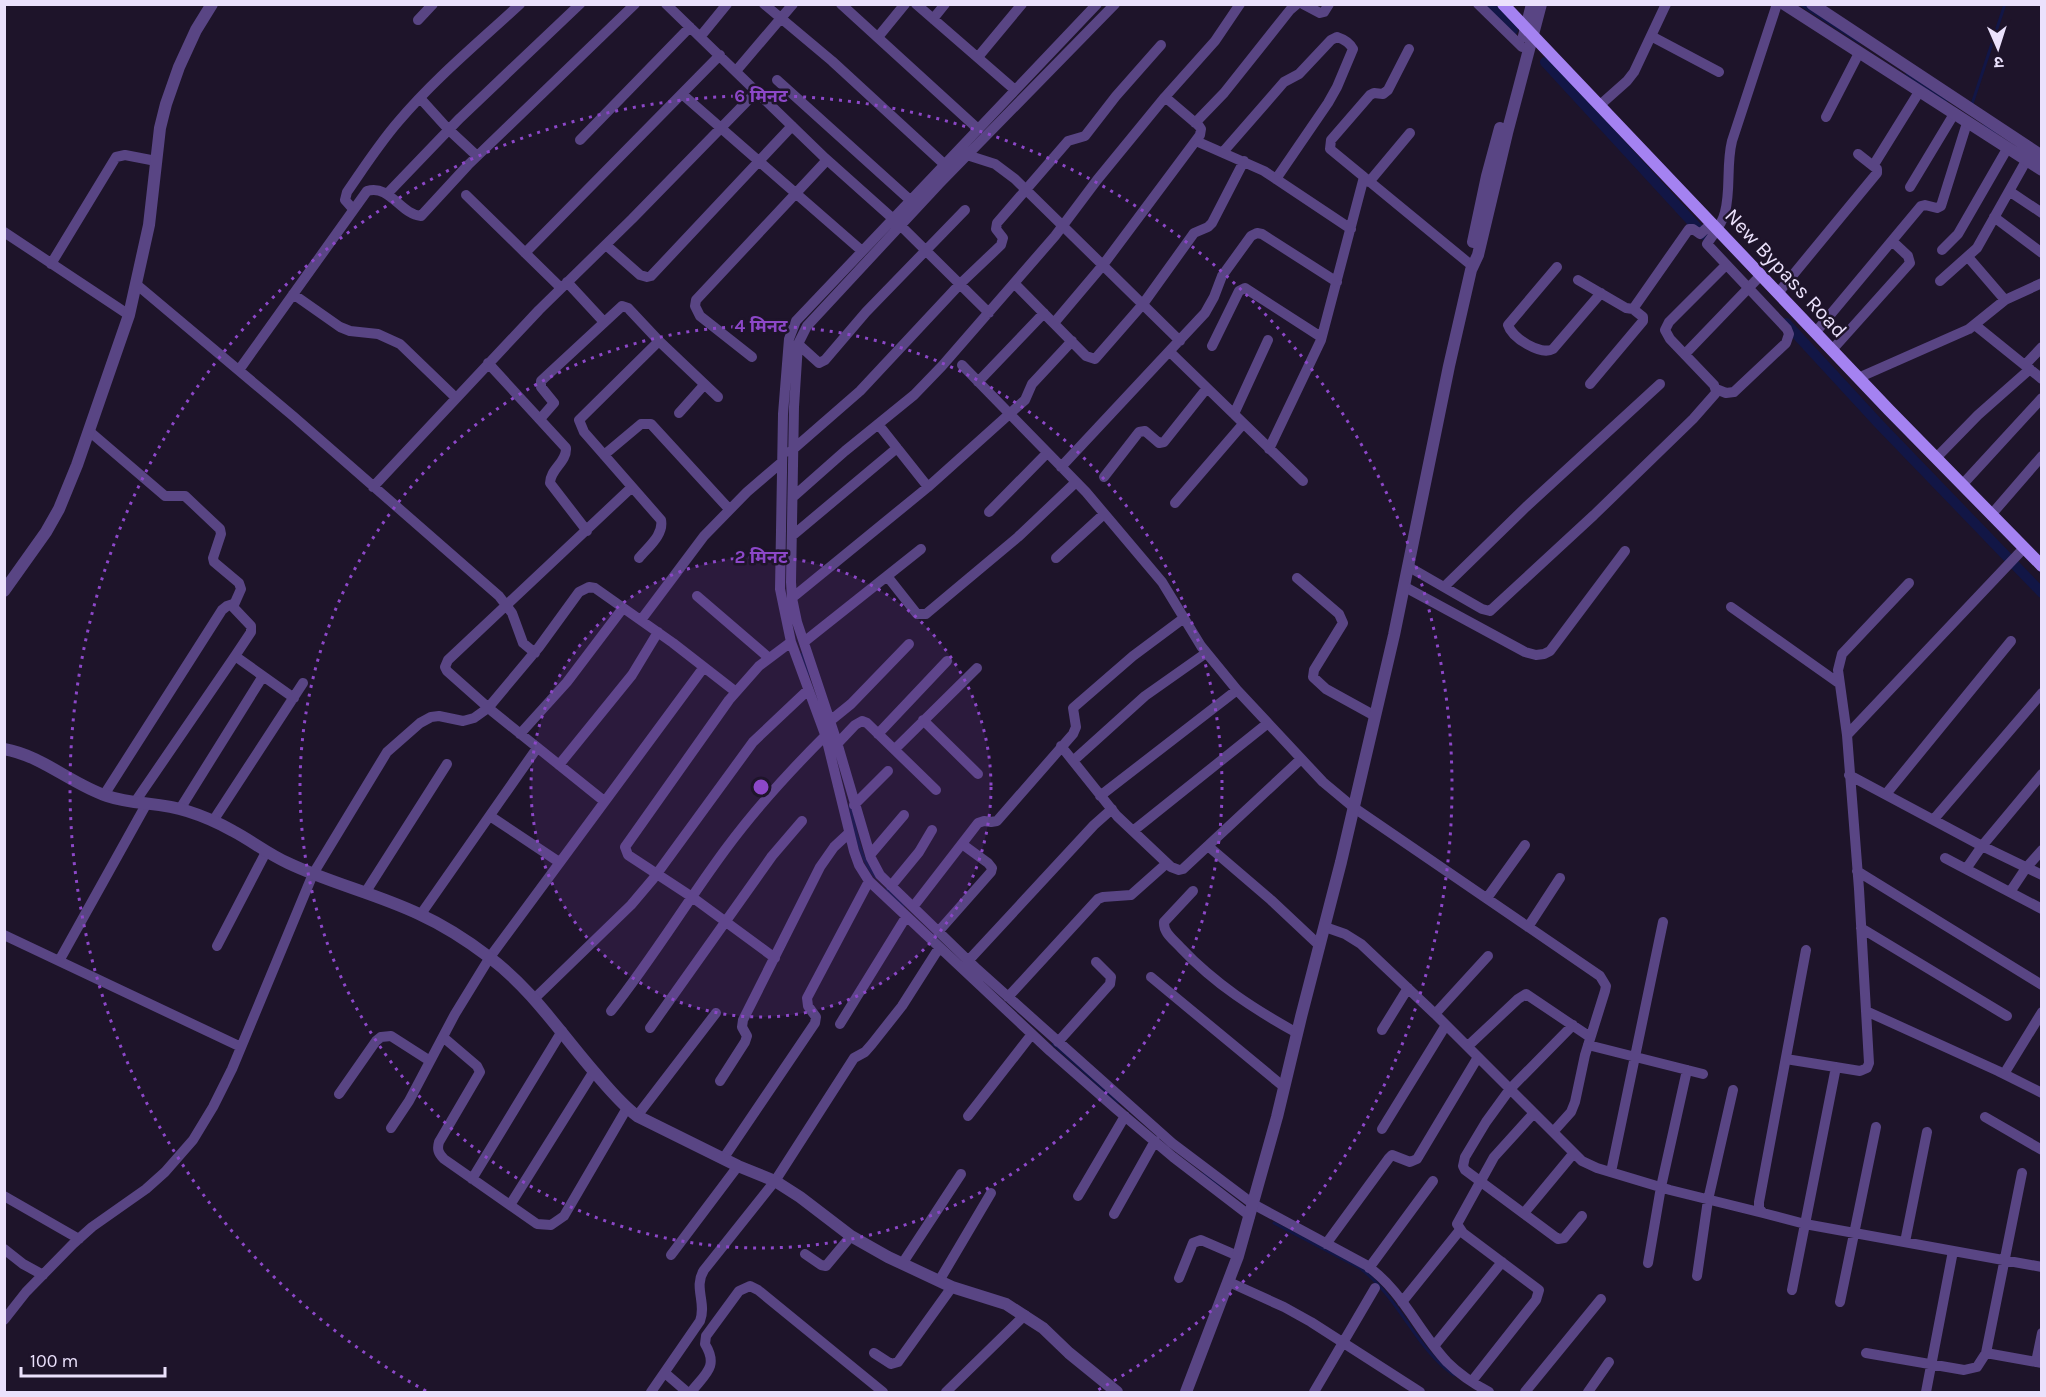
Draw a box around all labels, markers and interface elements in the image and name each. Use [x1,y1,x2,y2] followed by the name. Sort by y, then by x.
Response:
[1968,18,2028,78] north arrow
[1993,53,2004,72] text: उ
[734,85,788,107] text: 6 मिनट
[1720,204,1852,342] street label: New Bypass Road
[734,315,788,337] text: 4 मिनट
[734,546,788,568] text: 2 मिनट
[751,777,771,797] centre of rings
[21,1340,165,1378] scale bar
[30,1350,78,1372] text: 100 m

